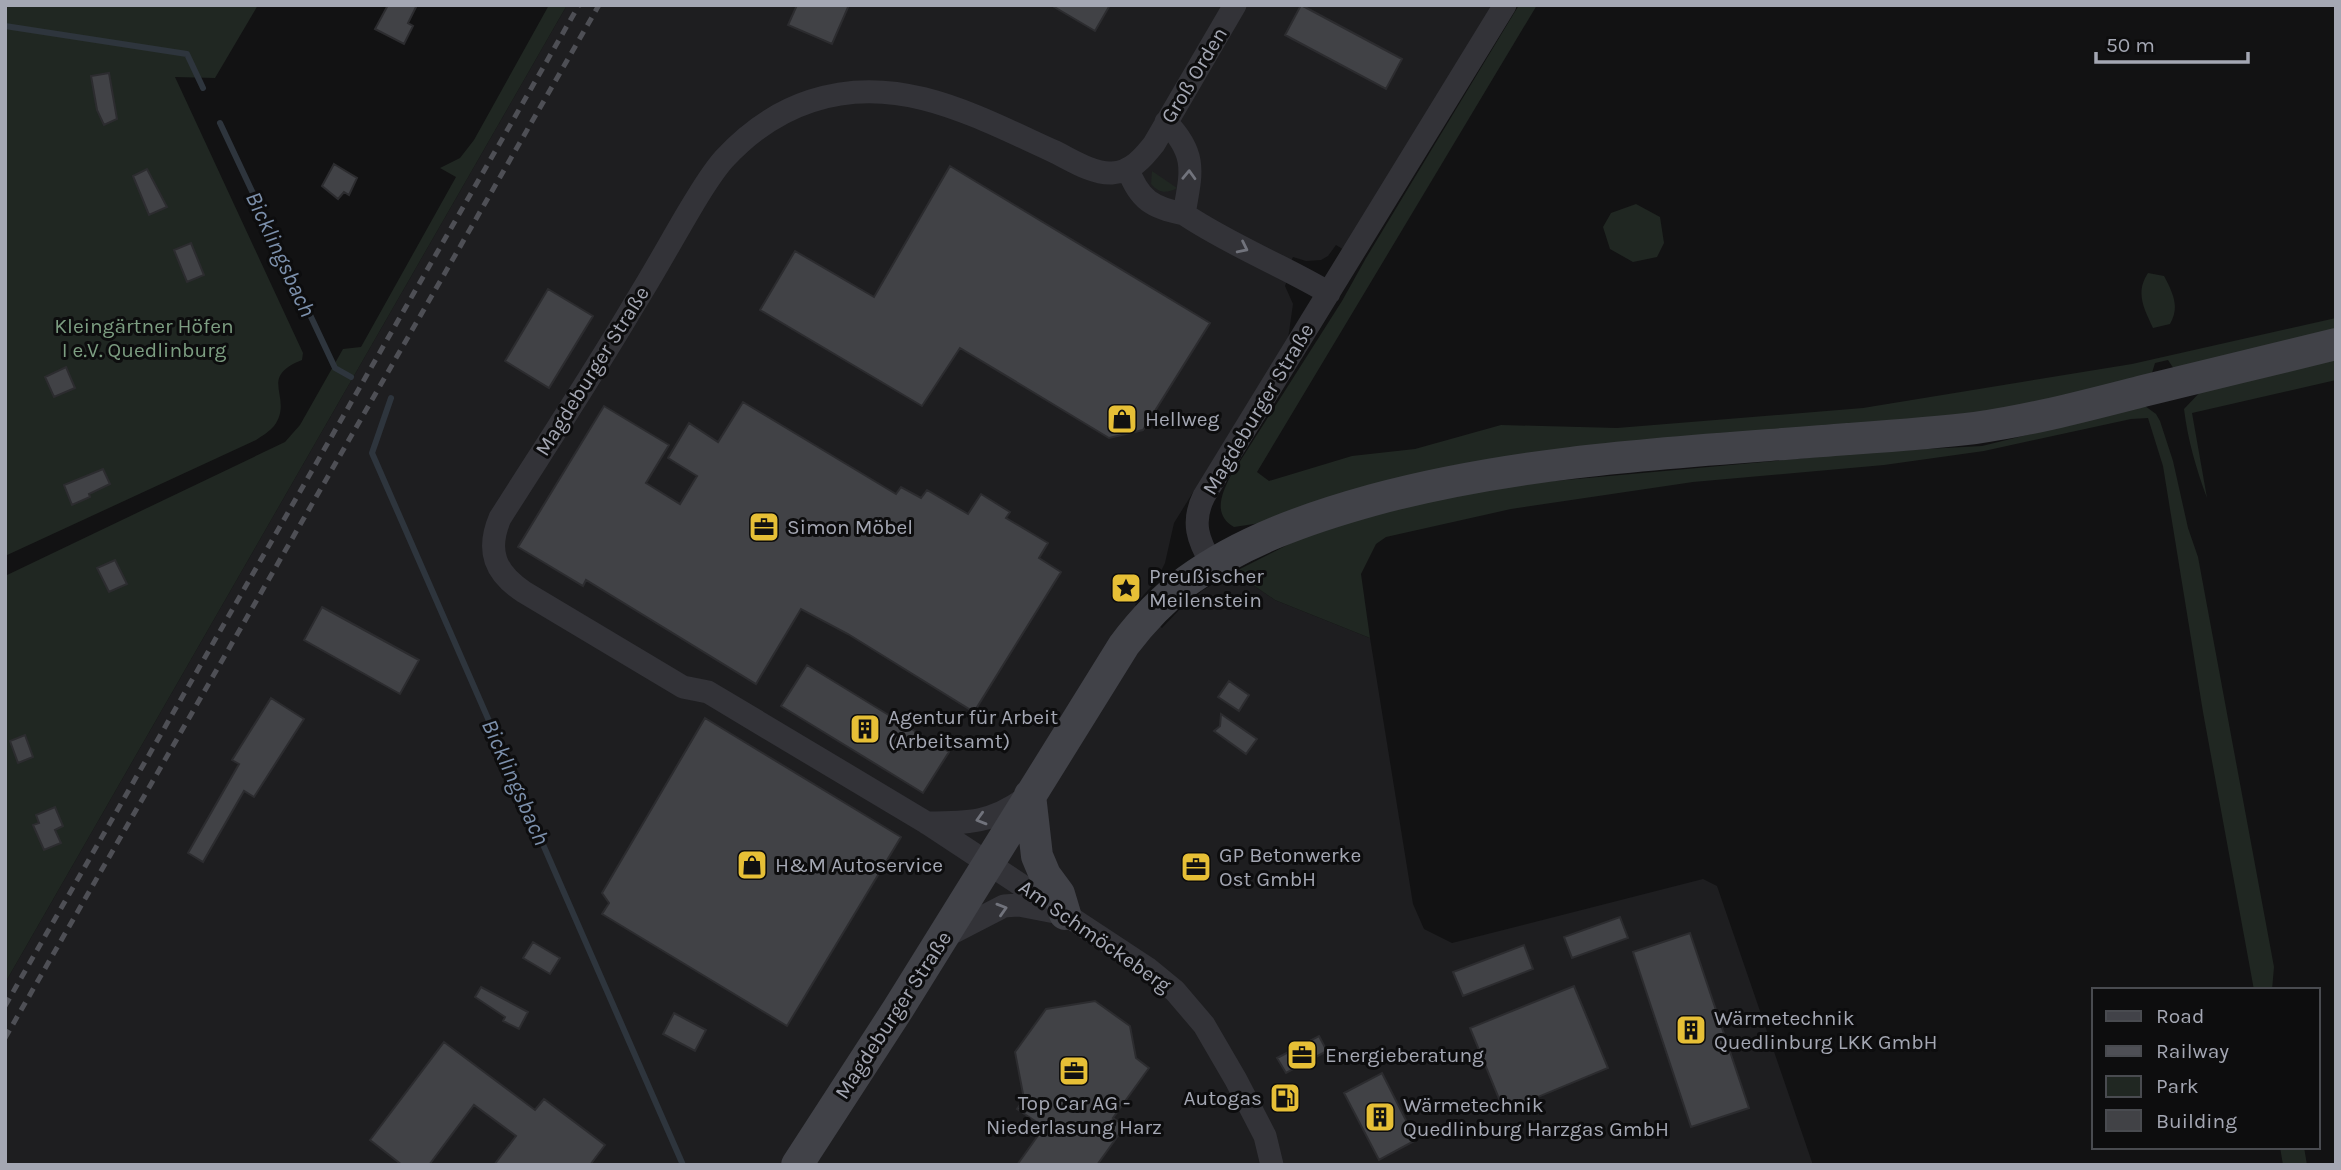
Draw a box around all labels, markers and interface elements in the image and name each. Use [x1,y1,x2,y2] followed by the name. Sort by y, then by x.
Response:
[2096,21,2248,65] scale bar
[1156,23,1232,127] street label: Groß Orden
[2106,33,2155,57] text: 50 m
[1182,169,1197,180] one-way arrow
[240,187,321,321] water label: Bicklingsbach
[1236,239,1248,253] one-way arrow
[530,282,654,460] street label: Magdeburger Straße
[54,314,234,362] park label: Kleingärtner Höfen I e.V. Quedlinburg
[1197,319,1319,499] street label: Magdeburger Straße
[1105,402,1139,436] shop icon: Hellweg
[1145,407,1220,431] place label: Hellweg
[747,510,781,544] office icon: Simon Möbel
[787,515,913,539] place label: Simon Möbel
[1149,564,1264,612] place label: Preußischer Meilenstein
[1109,571,1143,605] place icon: Preußischer Meilenstein
[888,705,1058,753] place label: Agentur für Arbeit (Arbeitsamt)
[848,712,882,746] building icon: Agentur für Arbeit (Arbeitsamt)
[476,715,555,849] water label: Bicklingsbach
[976,811,988,826] one-way arrow
[1219,843,1361,891] place label: GP Betonwerke Ost GmbH
[735,848,769,882] shop icon: H&M Autoservice
[1179,850,1213,884] office icon: GP Betonwerke Ost GmbH
[775,853,943,877] place label: H&M Autoservice
[1014,875,1176,997] street label: Am Schmöckeberg
[995,902,1007,917] one-way arrow
[830,926,956,1104] street label: Magdeburger Straße
[2092,988,2320,1149] legend
[2156,1004,2204,1028] text: Road
[1714,1006,1938,1054] place label: Wärmetechnik Quedlinburg LKK GmbH
[1674,1013,1708,1047] building icon: Wärmetechnik Quedlinburg LKK GmbH
[1285,1038,1319,1072] office icon: Energieberatung
[2156,1039,2229,1063] text: Railway
[1325,1043,1484,1067] place label: Energieberatung
[1057,1054,1091,1088] office icon: Top Car AG - Niederlasung Harz
[2156,1074,2199,1098] text: Park
[1268,1081,1302,1115] fuel station icon: Autogas
[1183,1086,1262,1110] place label: Autogas
[986,1091,1162,1139] place label: Top Car AG - Niederlasung Harz
[1403,1093,1669,1141] place label: Wärmetechnik Quedlinburg Harzgas GmbH
[1363,1100,1397,1134] building icon: Wärmetechnik Quedlinburg Harzgas GmbH
[2156,1109,2237,1133] text: Building

